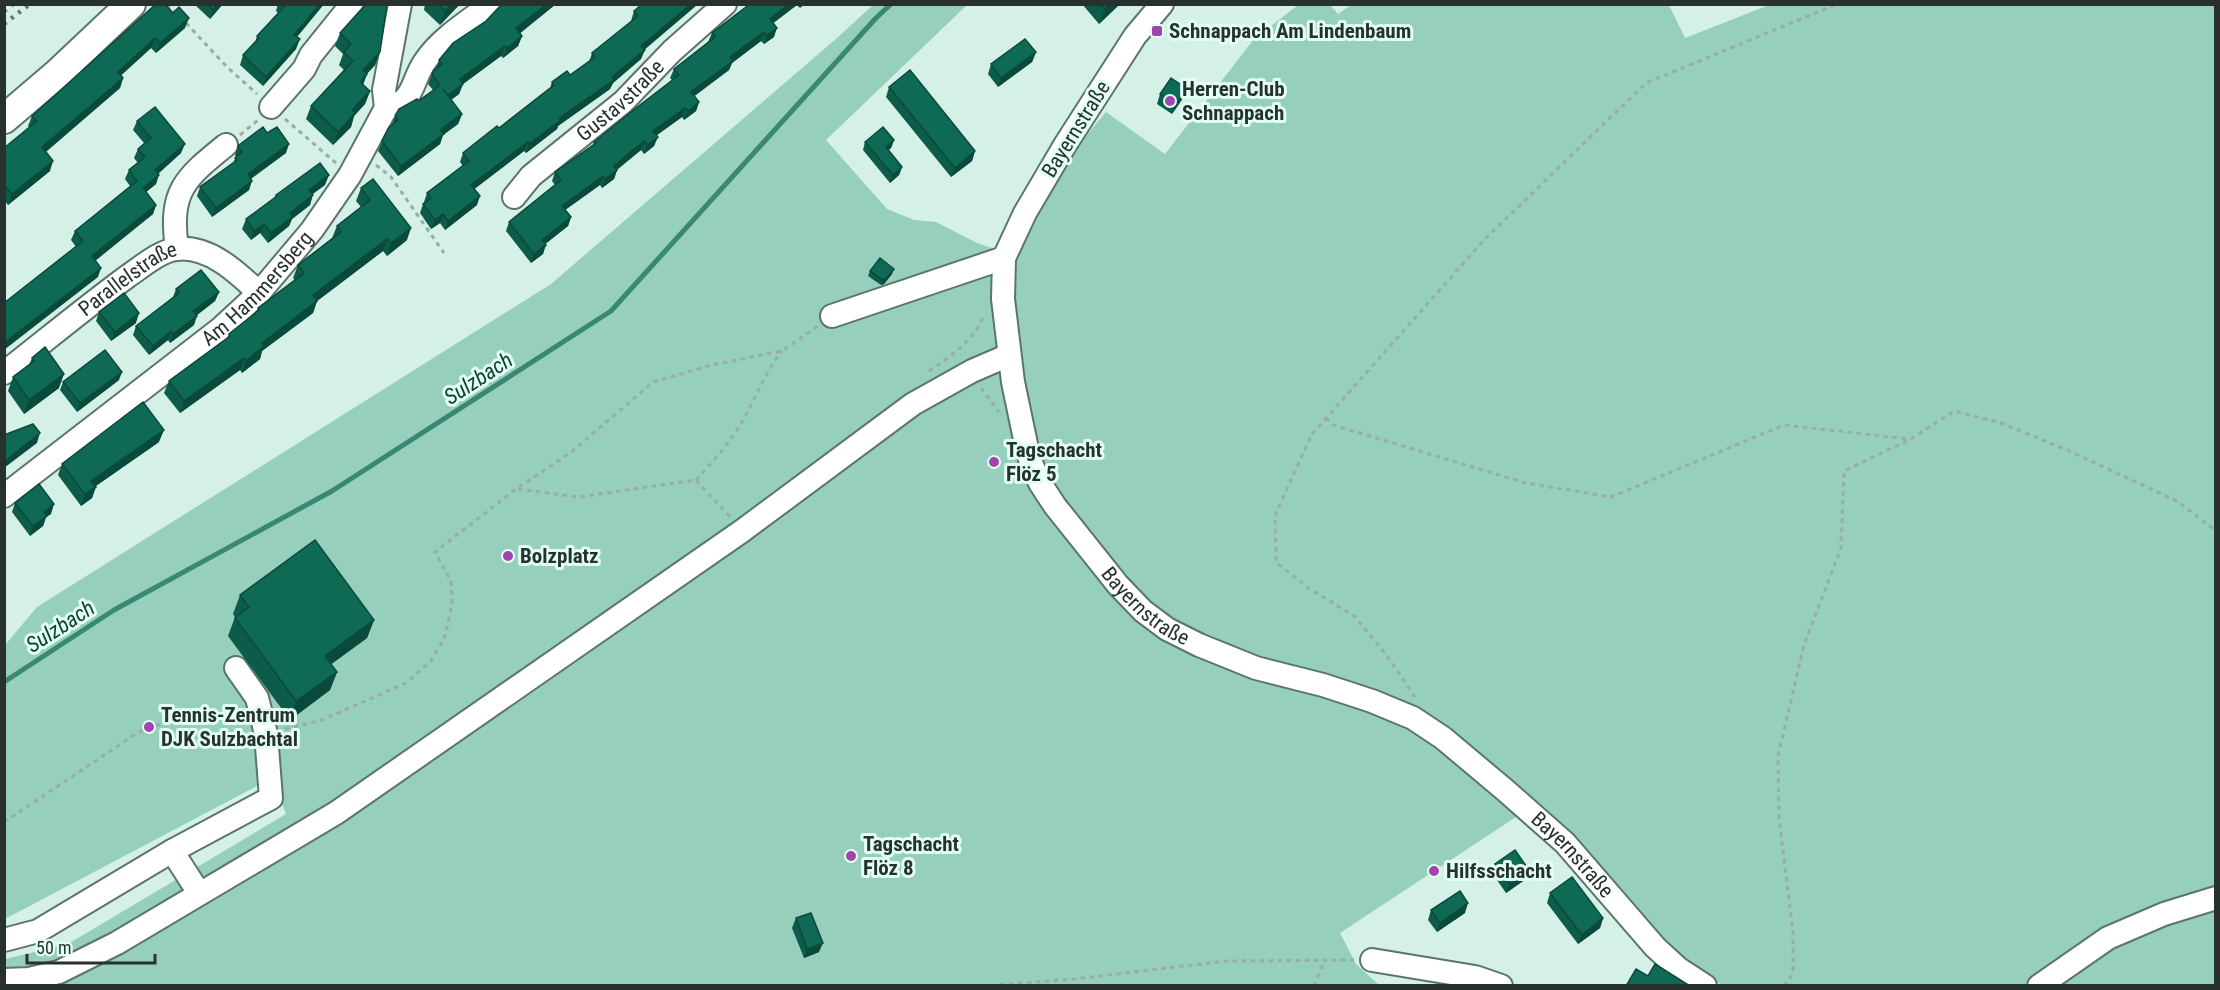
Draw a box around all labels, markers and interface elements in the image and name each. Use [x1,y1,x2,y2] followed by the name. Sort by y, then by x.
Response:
[1169,19,1411,43] place label: Schnappach Am Lindenbaum
[1150,24,1164,38] marker: Schnappach Am Lindenbaum
[572,55,669,146] street label: Gustavstraße
[1037,76,1115,182] street label: Bayernstraße
[1182,77,1285,125] place label: Herren-Club Schnappach
[1163,94,1177,108] marker: Herren-Club Schnappach
[197,226,318,351] street label: Am Hammersberg
[74,237,180,321] street label: Parallelstraße
[439,347,517,410] water label: Sulzbach
[1006,438,1102,486] place label: Tagschacht Flöz 5
[987,455,1001,469] marker: Tagschacht Flöz 5
[520,544,599,568] place label: Bolzplatz
[501,549,515,563] marker: Bolzplatz
[1096,562,1194,650] street label: Bayernstraße
[21,595,99,658] water label: Sulzbach
[161,703,298,751] place label: Tennis-Zentrum DJK Sulzbachtal
[142,720,156,734] marker: Tennis-Zentrum DJK Sulzbachtal
[1526,807,1619,902] street label: Bayernstraße
[863,832,959,880] place label: Tagschacht Flöz 8
[844,849,858,863] marker: Tagschacht Flöz 8
[1446,859,1552,883] place label: Hilfsschacht
[1427,864,1441,878] marker: Hilfsschacht
[27,927,154,965] scale bar
[36,937,71,958] text: 50 m

